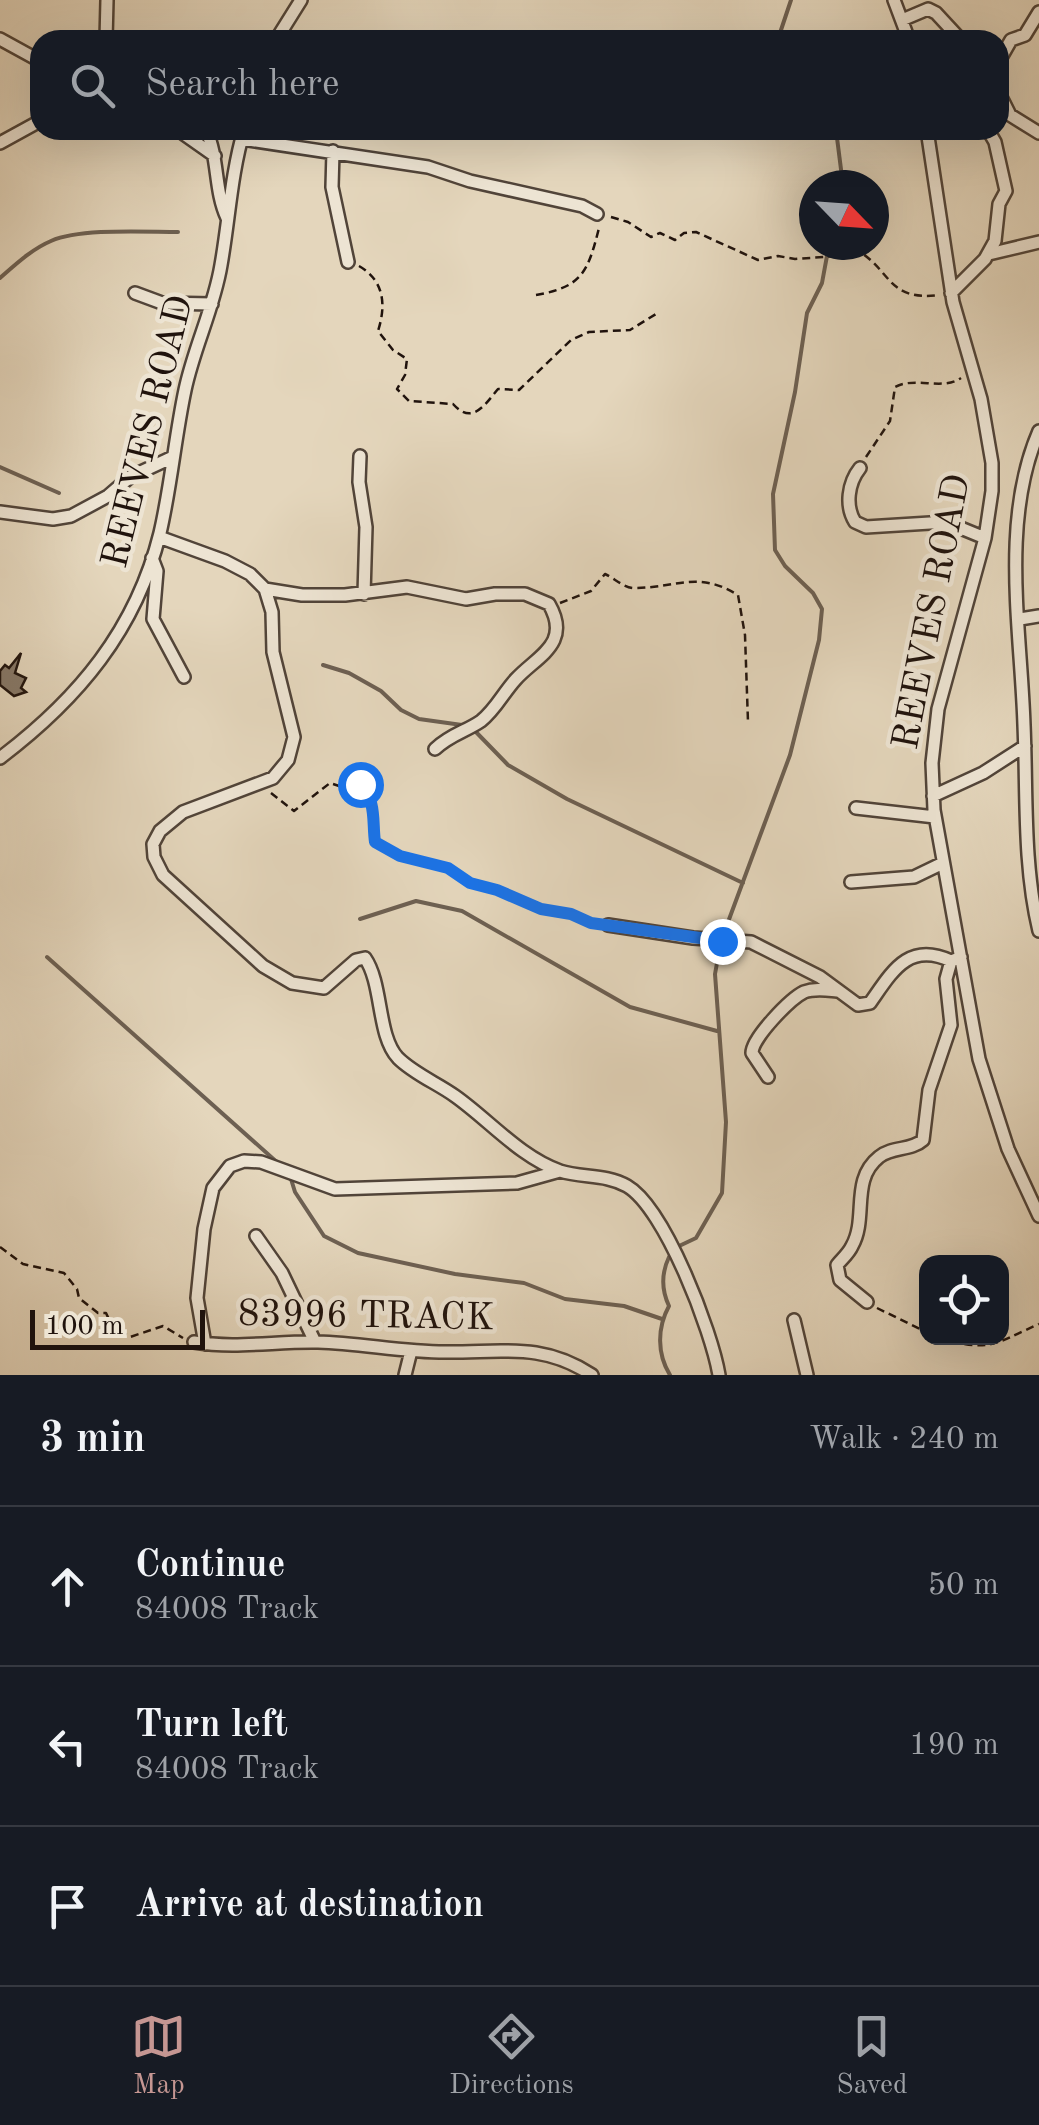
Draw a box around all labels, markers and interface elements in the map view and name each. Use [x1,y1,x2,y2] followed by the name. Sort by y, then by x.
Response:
[30,30,1009,140] search box
[65,58,120,113] icon: search
[145,66,340,104] text: Search here
[799,170,889,260] north arrow
[97,292,201,572] street label: REEVES ROAD
[888,471,978,753] street label: REEVES ROAD
[338,762,384,808] route start
[700,919,746,965] route end
[919,1255,1009,1345] map controls
[919,1255,1009,1345] button: locate
[237,1296,495,1338] street label: 83996 TRACK
[30,1305,205,1350] scale bar
[45,1313,124,1341] text: 100 m
[40,1419,146,1461] text: 3 min
[809,1424,999,1456] text: Walk · 240 m
[135,1547,285,1585] text: Continue
[40,1559,95,1614] icon: ahead
[928,1570,999,1602] text: 50 m
[135,1594,319,1626] text: 84008 Track
[135,1707,288,1745] text: Turn left
[40,1719,95,1774] icon: left
[909,1730,999,1762] text: 190 m
[135,1754,319,1786] text: 84008 Track
[40,1879,95,1934] icon: arrive
[135,1887,484,1925] text: Arrive at destination
[131,2009,186,2104] tab: Map
[449,2009,574,2104] tab: Directions
[836,2009,908,2104] tab: Saved

